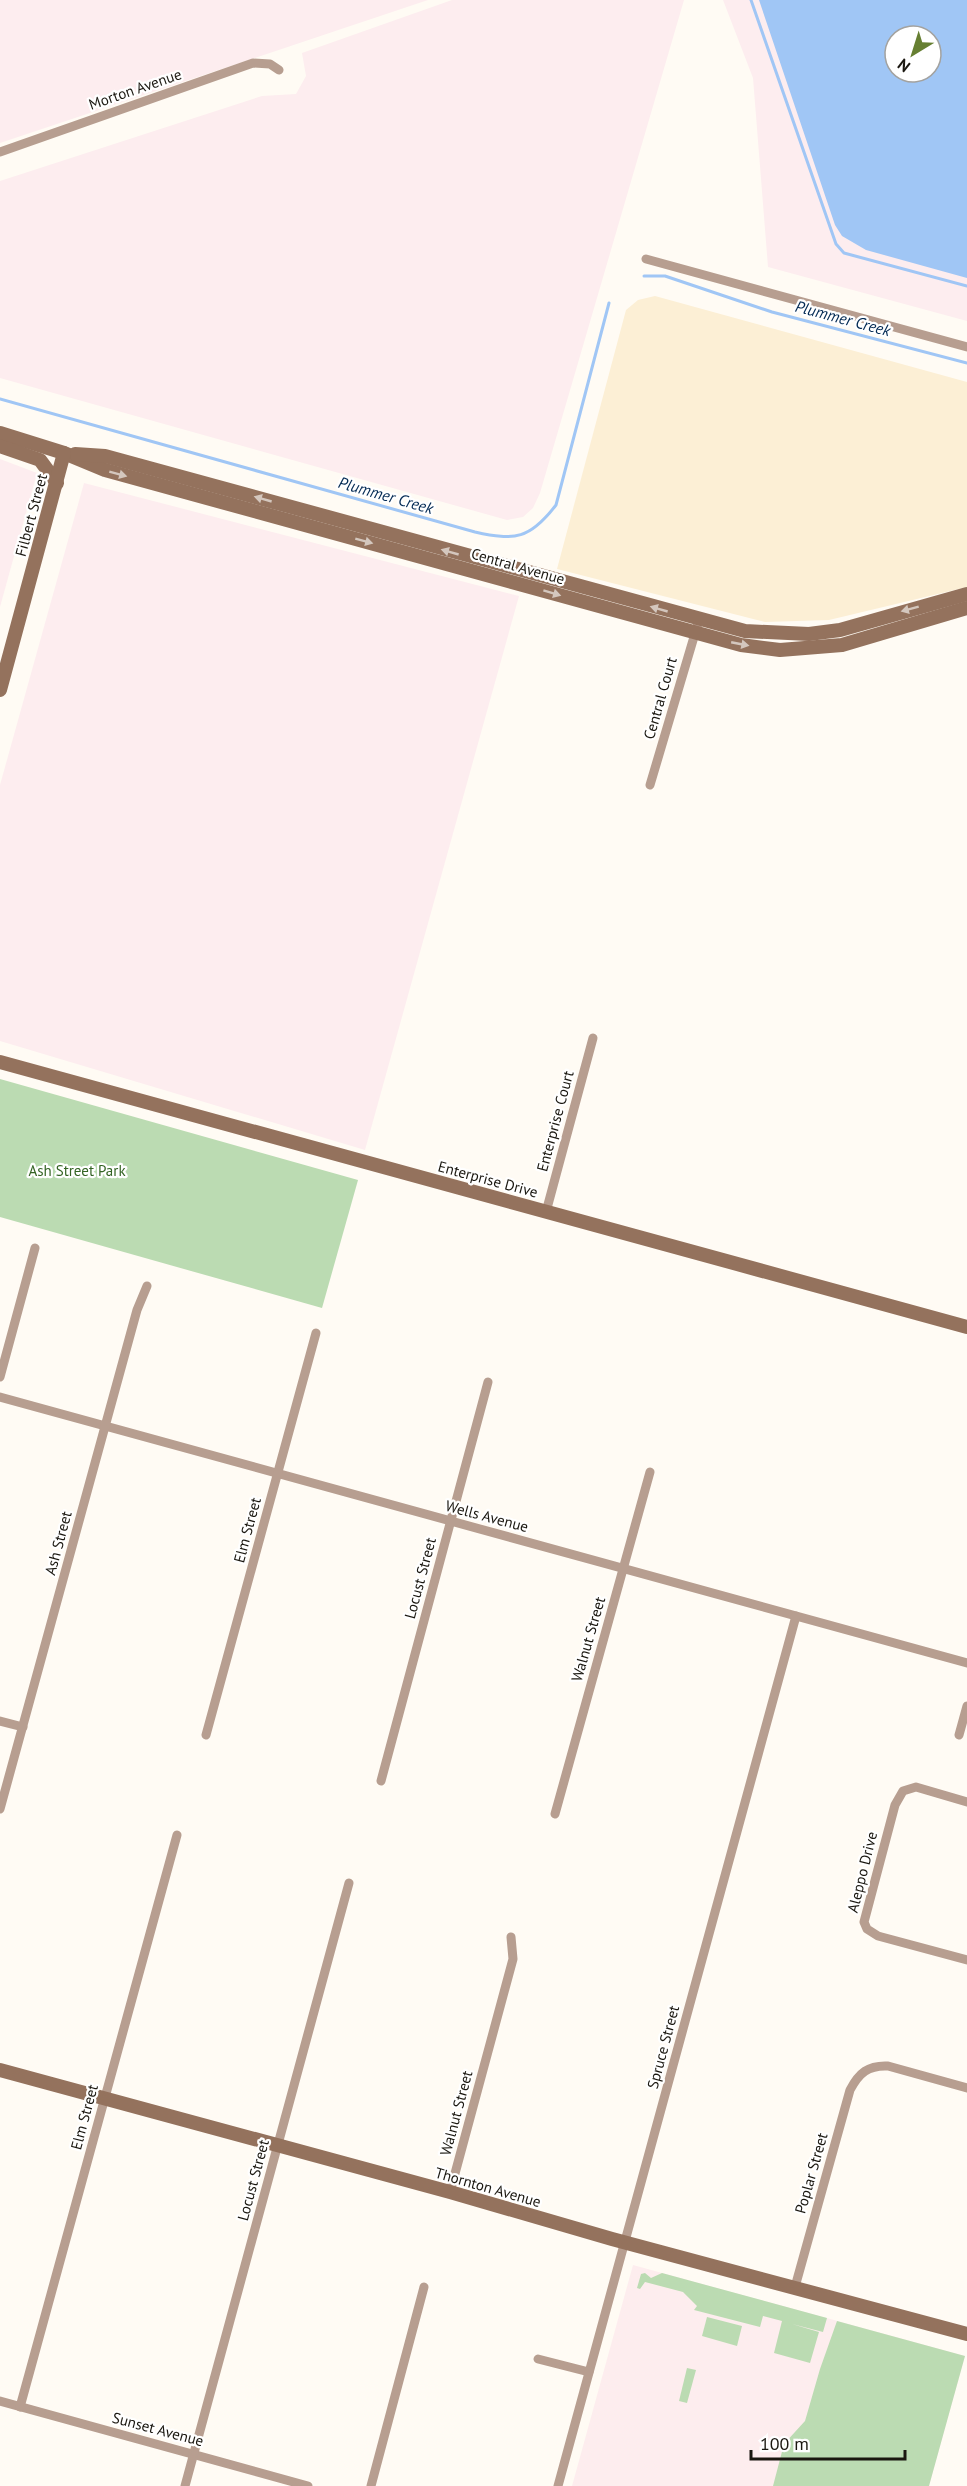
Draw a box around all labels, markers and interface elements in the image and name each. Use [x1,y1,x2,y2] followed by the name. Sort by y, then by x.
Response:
[883,24,943,84] north arrow
[893,55,914,77] text: N
[86,64,184,114] street label: Morton Avenue
[793,296,894,341] water label: Plummer Creek
[110,470,128,479] one-way arrow
[11,472,51,558] street label: Filbert Street
[336,472,437,518] water label: Plummer Creek
[254,494,272,503] one-way arrow
[355,537,373,546] one-way arrow
[469,544,567,588] street label: Central Avenue
[441,547,459,556] one-way arrow
[543,589,561,598] one-way arrow
[650,603,668,613] one-way arrow
[901,605,920,615] one-way arrow
[731,640,750,649] one-way arrow
[639,655,681,741] street label: Central Court
[532,1068,578,1174] street label: Enterprise Court
[436,1157,540,1201] street label: Enterprise Drive
[28,1161,126,1180] park label: Ash Street Park
[229,1495,265,1565] street label: Elm Street
[444,1496,530,1536] street label: Wells Avenue
[40,1509,76,1577] street label: Ash Street
[400,1535,440,1621] street label: Locust Street
[567,1594,609,1684] street label: Walnut Street
[843,1830,881,1914] street label: Aleppo Drive
[643,2003,683,2091] street label: Spruce Street
[436,2068,476,2158] street label: Walnut Street
[66,2082,102,2152] street label: Elm Street
[790,2130,832,2216] street label: Poplar Street
[233,2137,273,2223] street label: Locust Street
[433,2163,543,2211] street label: Thornton Avenue
[110,2408,206,2450] street label: Sunset Avenue
[751,2423,906,2461] scale bar
[760,2432,809,2455] text: 100 m

